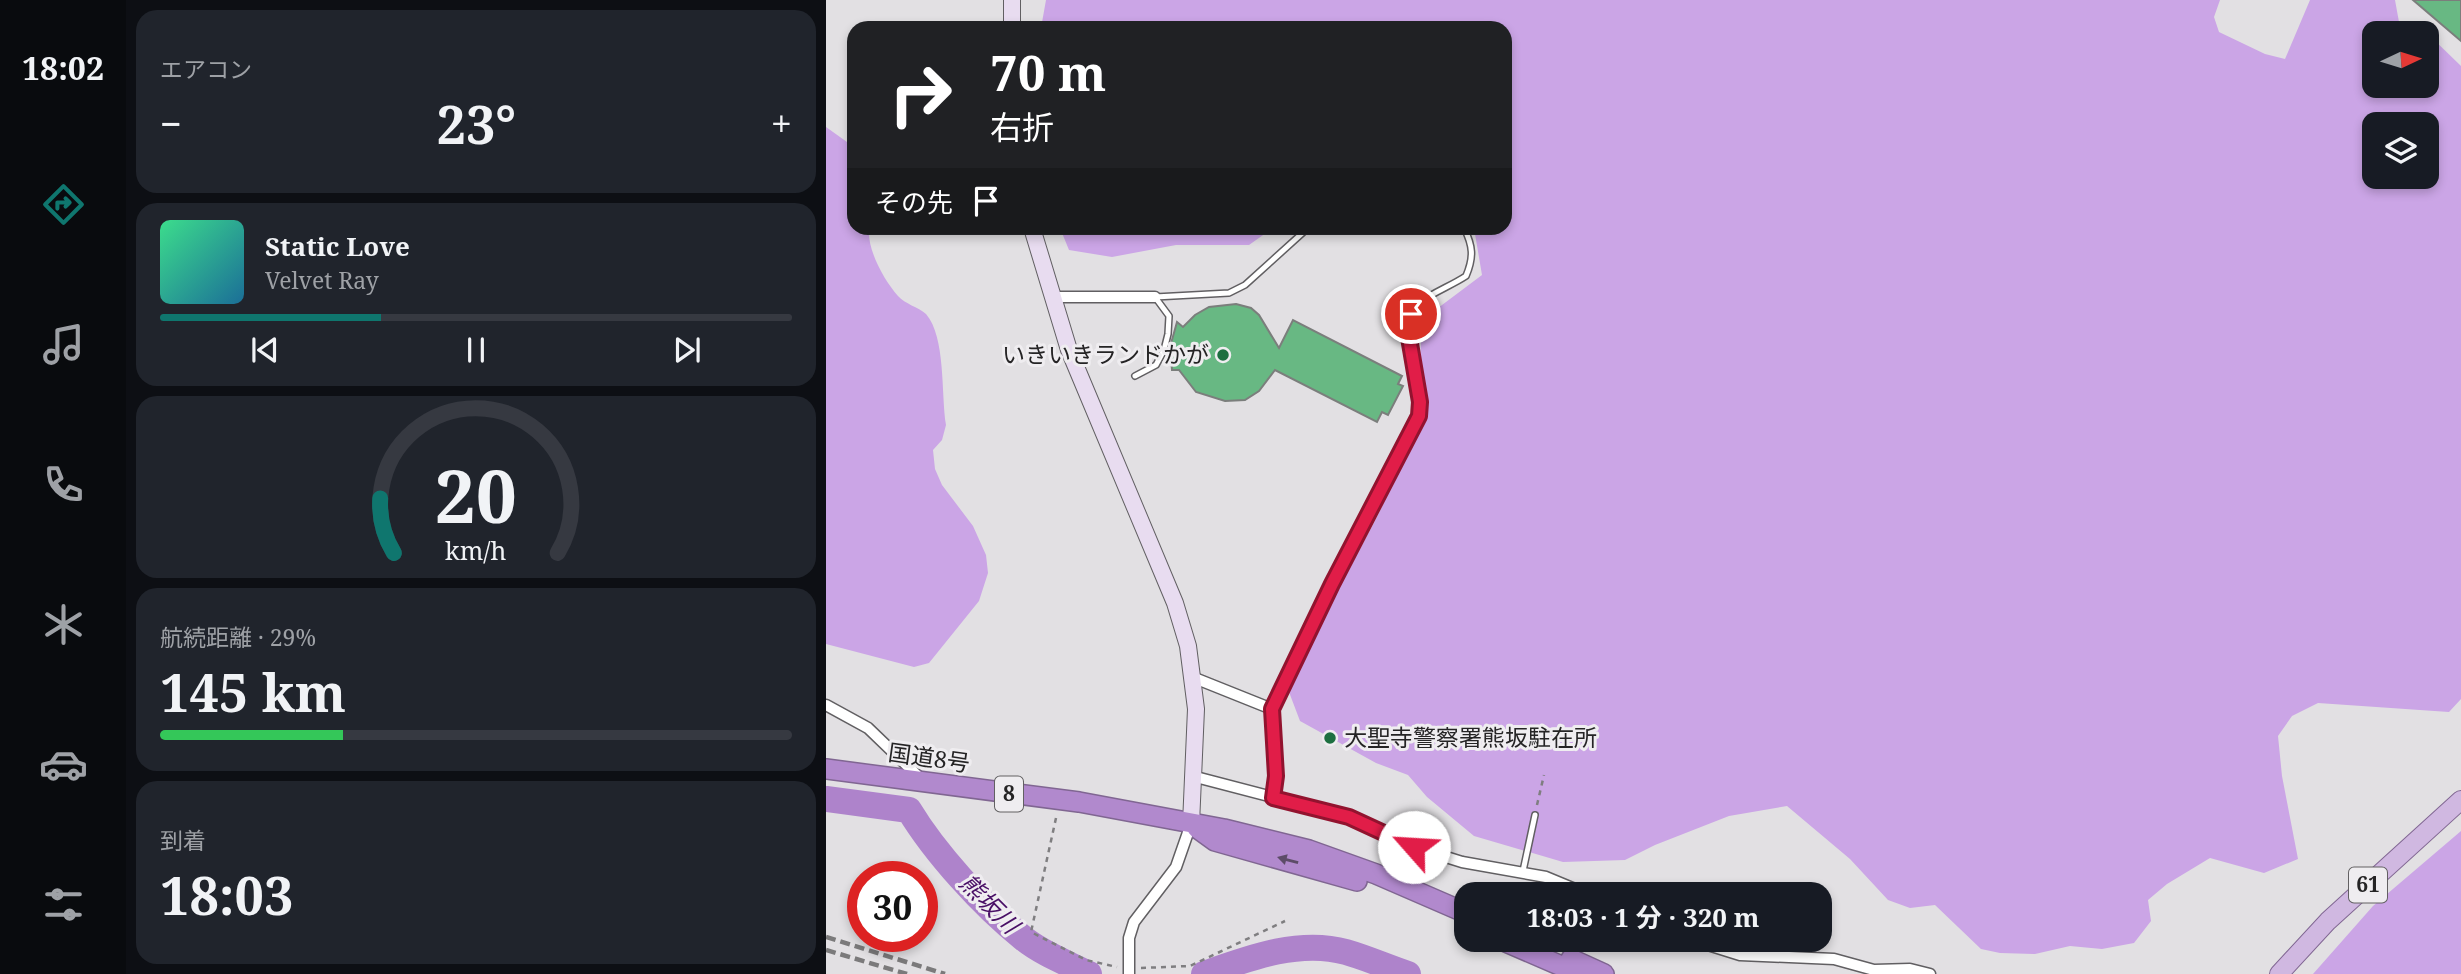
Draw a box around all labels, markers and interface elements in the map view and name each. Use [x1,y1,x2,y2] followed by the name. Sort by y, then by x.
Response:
[2362,21,2440,98] north arrow
[2362,21,2439,189] map controls
[990,39,1106,105] text: 70 m
[22,46,104,89] text: 18:02
[875,49,966,140] icon: right
[160,53,252,85] text: エアコン
[437,88,516,159] text: 23°
[160,97,182,149] text: −
[771,97,792,149] text: +
[990,105,1054,148] text: 右折
[2362,112,2439,189] button: layers
[39,180,88,229] icon: directions
[967,182,1005,220] icon: arrive
[875,184,953,220] text: その先
[265,228,410,264] text: Static Love
[265,264,379,296] text: Velvet Ray
[1381,284,1441,344] pin
[1392,295,1430,333] icon: arrive
[39,320,88,369] icon: music
[246,331,284,369] icon: previous
[457,331,495,369] icon: pause
[668,331,706,369] icon: next
[1002,338,1209,370] place label: いきいきランドかが
[1215,347,1231,363] marker: いきいきランドかが
[435,445,517,544] text: 20
[39,460,88,509] icon: phone
[445,533,507,567] text: km/h
[39,600,88,649] icon: climate
[160,621,316,653] text: 航続距離 · 29%
[160,656,346,727] text: 145 km
[1344,721,1597,753] place label: 大聖寺警察署熊坂駐在所
[1322,730,1338,746] marker: 大聖寺警察署熊坂駐在所
[886,735,972,779] street label: 国道8号
[39,740,88,789] icon: car
[995,776,1023,812] road number: 8
[1377,810,1451,884] position arrow
[160,824,206,856] text: 到着
[1277,854,1299,865] one-way arrow
[160,859,293,930] text: 18:03
[847,861,938,952] speed limit sign: 30
[953,866,1029,942] water label: 熊坂川
[2349,868,2387,903] road number: 61
[39,880,88,929] icon: filters
[1527,899,1759,935] text: 18:03 · 1 分 · 320 m

